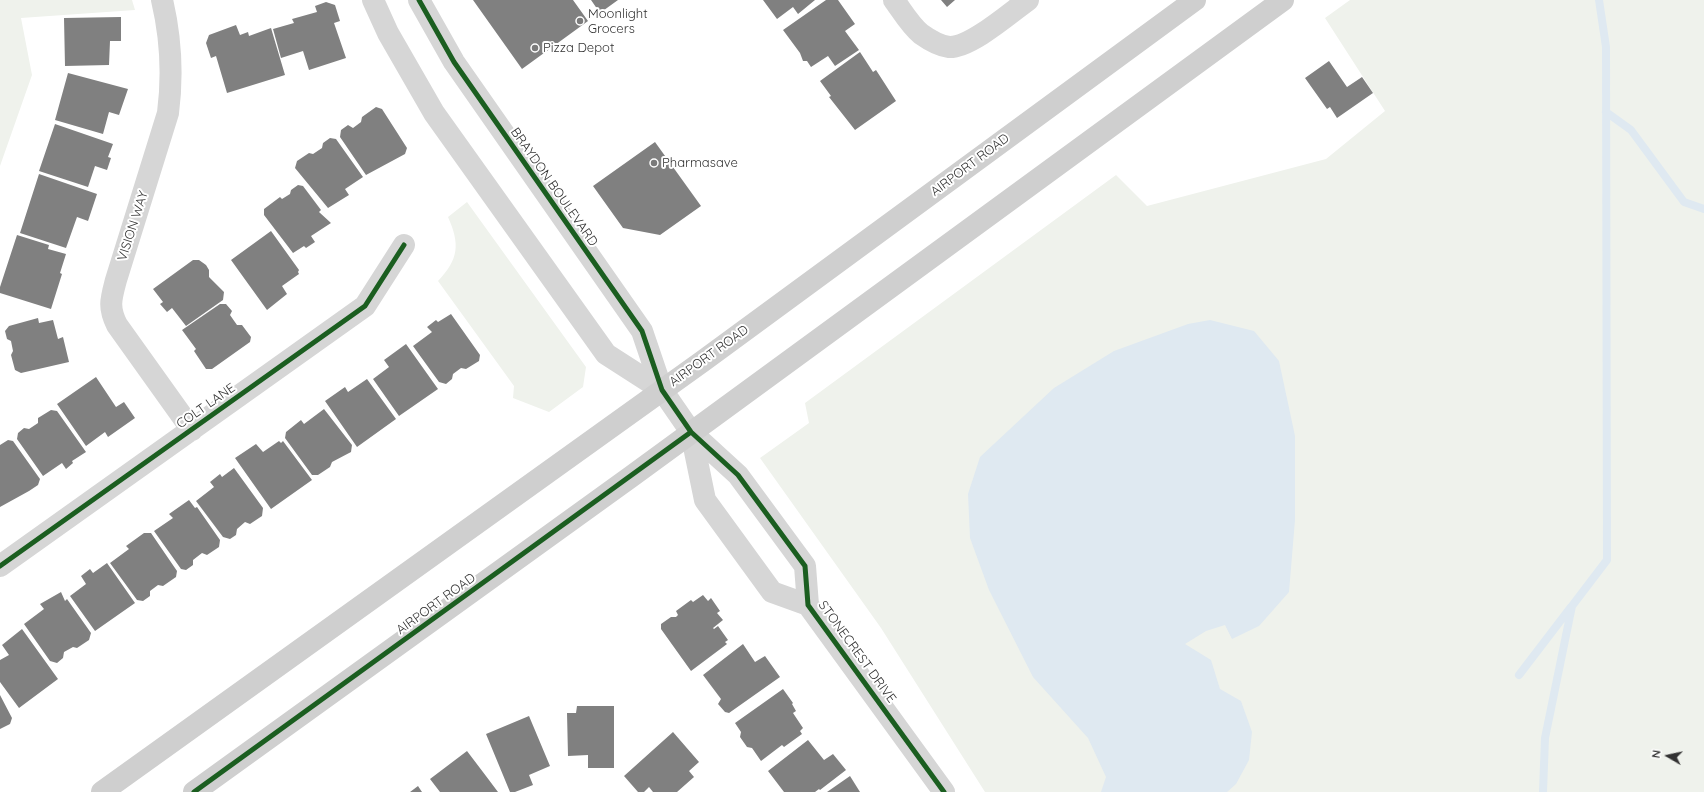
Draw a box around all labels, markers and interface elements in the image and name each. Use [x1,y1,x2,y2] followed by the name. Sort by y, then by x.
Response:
[588,6,648,37] place label: Moonlight Grocers
[575,16,585,26] marker: Moonlight Grocers
[543,40,614,56] place label: Pizza Depot
[530,43,540,53] marker: Pizza Depot
[507,125,601,249] street label: BRAYDON BOULEVARD
[928,130,1012,200] street label: AIRPORT ROAD
[662,155,738,171] place label: Pharmasave
[649,158,659,168] marker: Pharmasave
[114,189,152,263] street label: VISION WAY
[666,322,752,390] street label: AIRPORT ROAD
[174,380,238,432] street label: COLT LANE
[393,570,479,638] street label: AIRPORT ROAD
[815,598,899,706] street label: STONECREST DRIVE
[1648,736,1688,776] north arrow
[1649,749,1664,759] text: N

